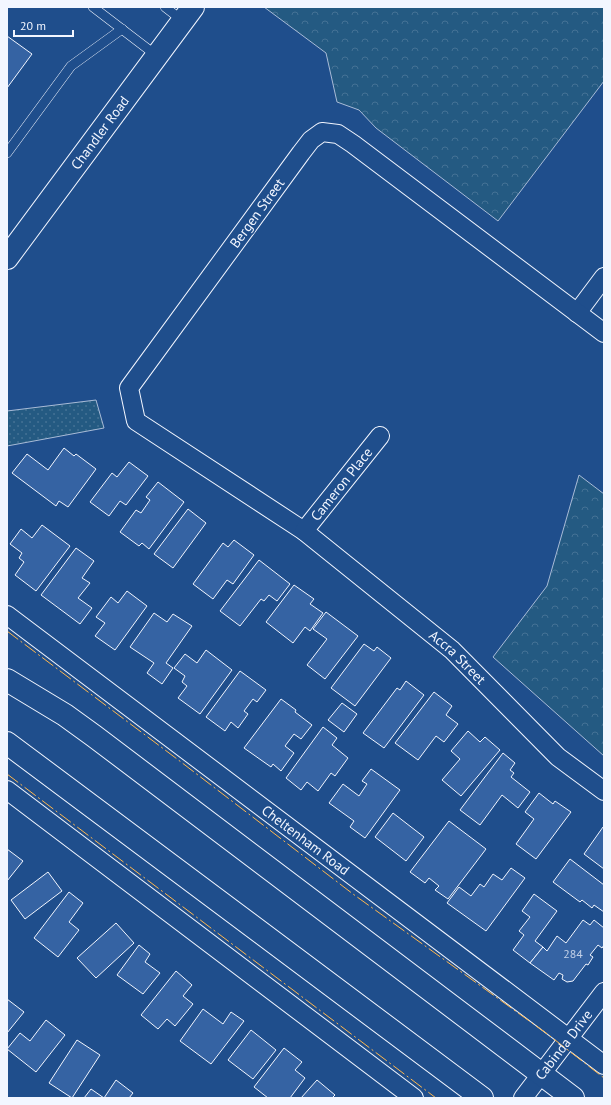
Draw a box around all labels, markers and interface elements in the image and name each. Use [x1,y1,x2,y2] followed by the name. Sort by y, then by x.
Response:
[14,12,73,38] scale bar
[20,18,46,33] text: 20 m
[67,92,133,173] street label: Chandler Road
[226,174,288,251] street label: Bergen Street
[307,444,376,524] street label: Cameron Place
[425,626,490,688] street label: Accra Street
[258,801,353,879] street label: Cheltenham Road
[563,946,583,961] house number: 284
[531,1006,596,1083] street label: Cabinda Drive

